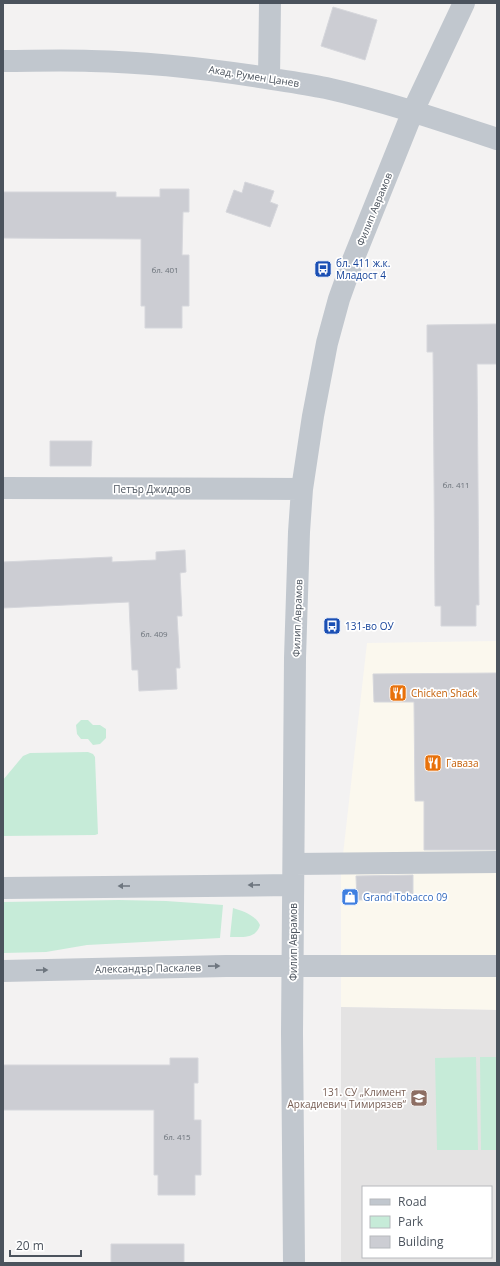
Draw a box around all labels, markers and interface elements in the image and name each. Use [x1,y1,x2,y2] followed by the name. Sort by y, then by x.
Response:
[208,62,301,90] street label: Акад. Румен Цанев
[353,170,395,248] street label: Филип Аврамов
[336,256,390,282] place label: бл. 411 ж.к. Младост 4
[313,259,333,279] bus stop icon: бл. 411 ж.к. Младост 4
[151,264,179,275] house number: бл. 401
[442,479,470,490] house number: бл. 411
[113,482,191,496] street label: Петър Джидров
[289,579,305,657] street label: Филип Аврамов
[322,616,342,636] bus stop icon: 131-во ОУ
[345,619,395,633] place label: 131-во ОУ
[140,628,168,639] house number: бл. 409
[388,683,408,703] restaurant icon: Chicken Shack
[411,686,478,700] place label: Chicken Shack
[423,753,443,773] restaurant icon: Гаваза
[446,756,478,770] place label: Гаваза
[247,882,260,888] one-way arrow
[117,883,130,889] one-way arrow
[340,887,360,907] shop icon: Grand Tobacco 09
[363,890,448,904] place label: Grand Tobacco 09
[286,903,300,981] street label: Филип Аврамов
[95,960,202,976] street label: Александър Паскалев
[208,963,221,969] one-way arrow
[36,967,49,973] one-way arrow
[287,1085,407,1111] place label: 131. СУ „Климент Аркадиевич Тимирязев“
[409,1088,429,1108] school or university icon: 131. СУ „Климент Аркадиевич Тимирязев“
[163,1131,191,1142] house number: бл. 415
[362,1186,492,1258] legend
[398,1193,427,1210] text: Road
[398,1213,424,1230] text: Park
[10,1232,81,1258] scale bar
[398,1233,444,1250] text: Building
[16,1237,44,1254] text: 20 m

